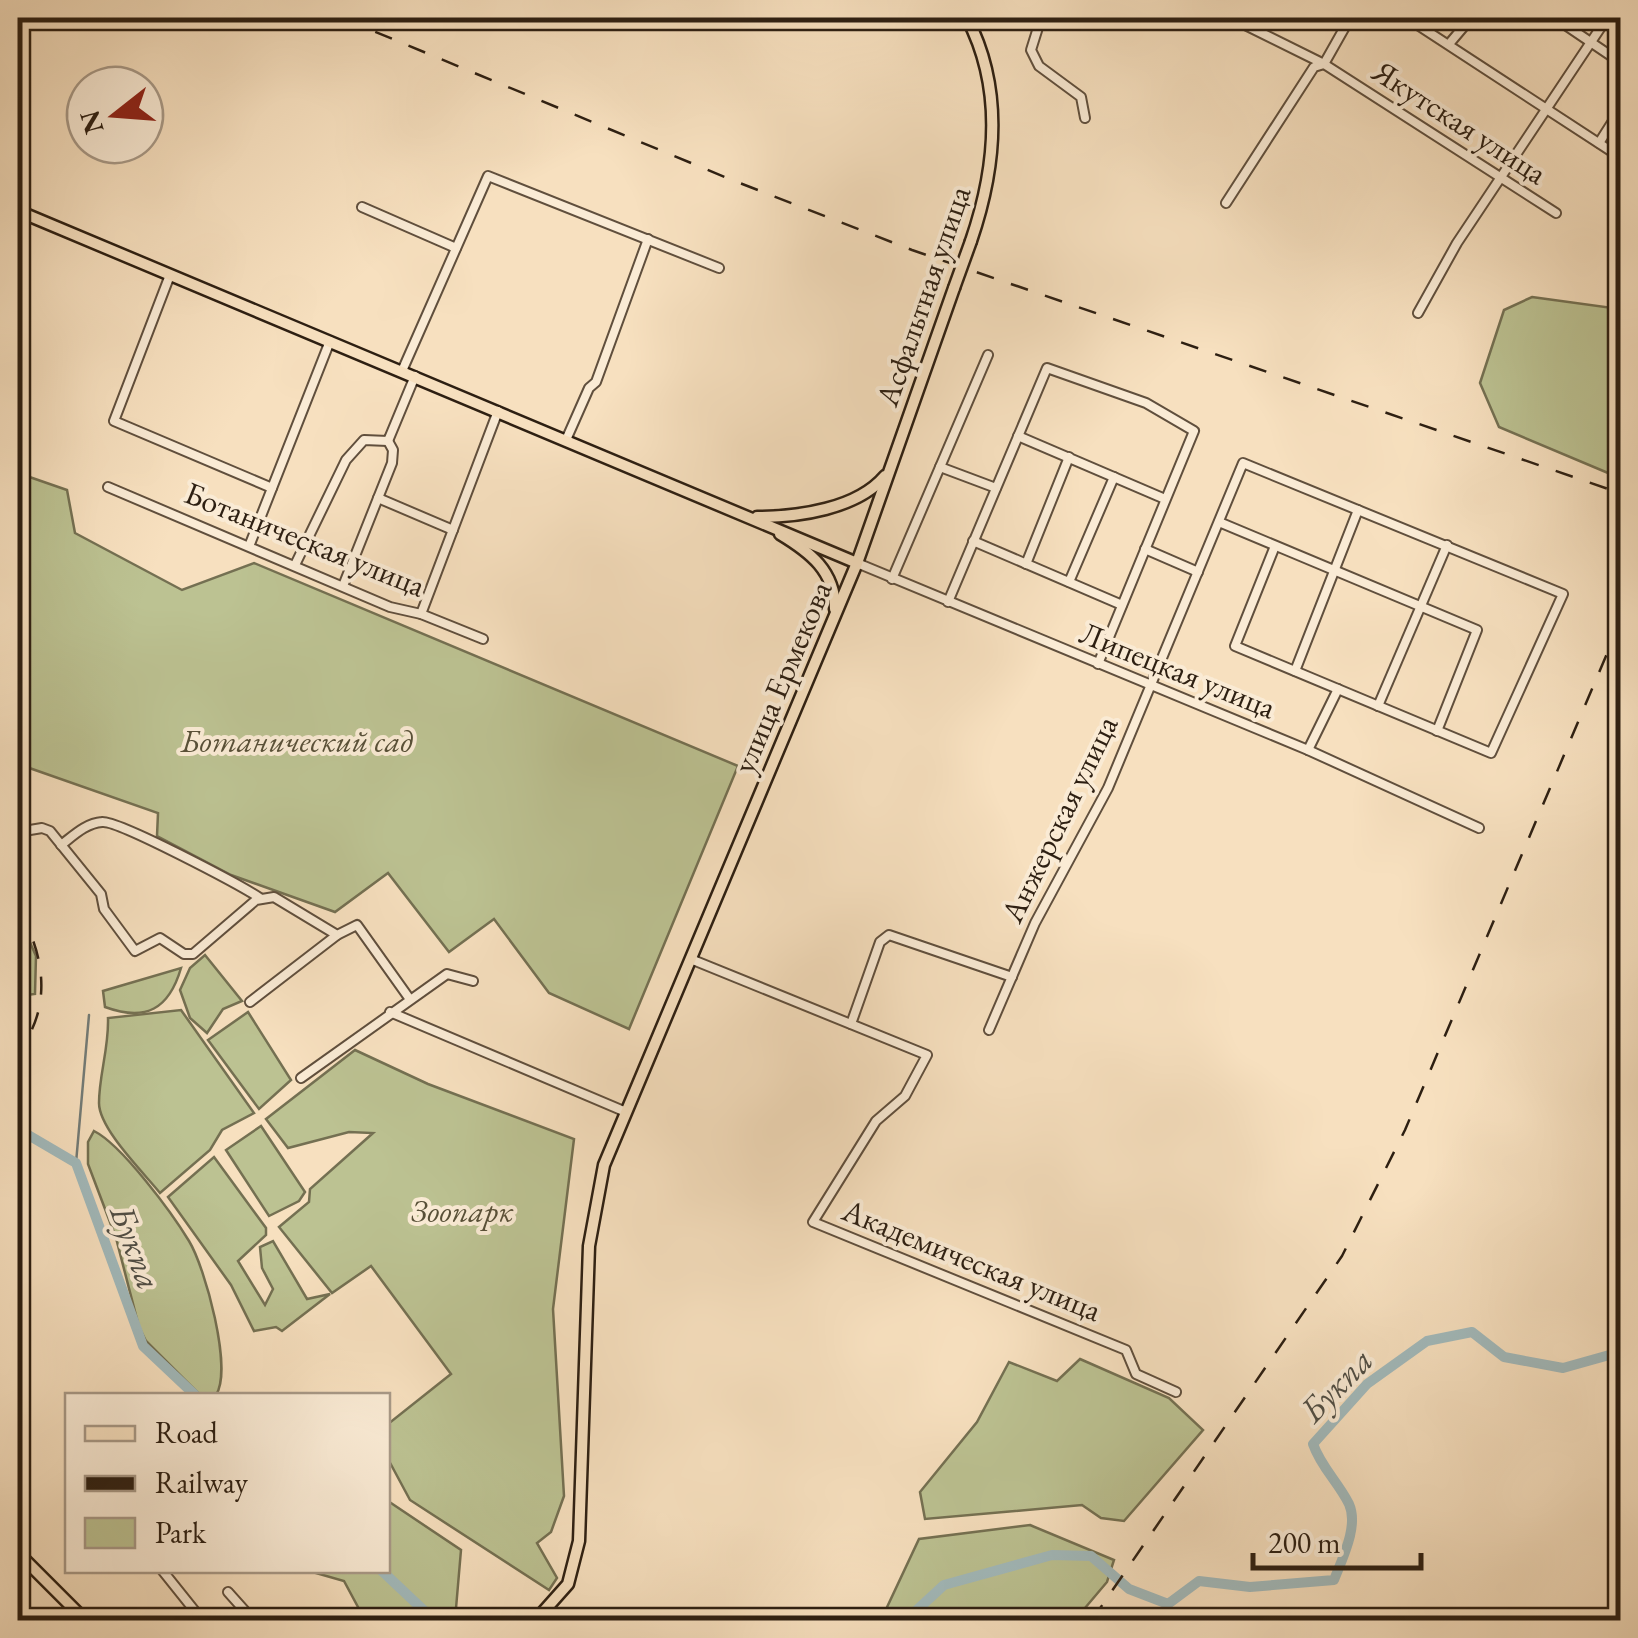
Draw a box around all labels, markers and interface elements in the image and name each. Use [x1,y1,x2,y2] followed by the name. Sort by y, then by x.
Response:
[1364,50,1555,194] street label: Якутская улица
[65,65,165,165] north arrow
[70,106,112,138] text: N
[865,180,980,413] street label: Асфальтная улица
[178,472,432,607] street label: Ботаническая улица
[723,574,841,779] street label: улица Ермекова
[1074,612,1282,728] street label: Липецкая улица
[990,708,1127,930] street label: Анжерская улица
[180,720,413,762] park label: Ботанический сад
[835,1189,1108,1331] street label: Академическая улица
[411,1190,514,1232] park label: Зоопарк
[99,1197,172,1296] water label: Букпа
[1289,1338,1383,1433] water label: Букпа
[65,1393,390,1573] legend
[155,1413,219,1452] text: Road
[155,1463,249,1502] text: Railway
[1253,1508,1420,1570] scale bar
[155,1513,207,1552] text: Park
[1268,1523,1341,1562] text: 200 m

